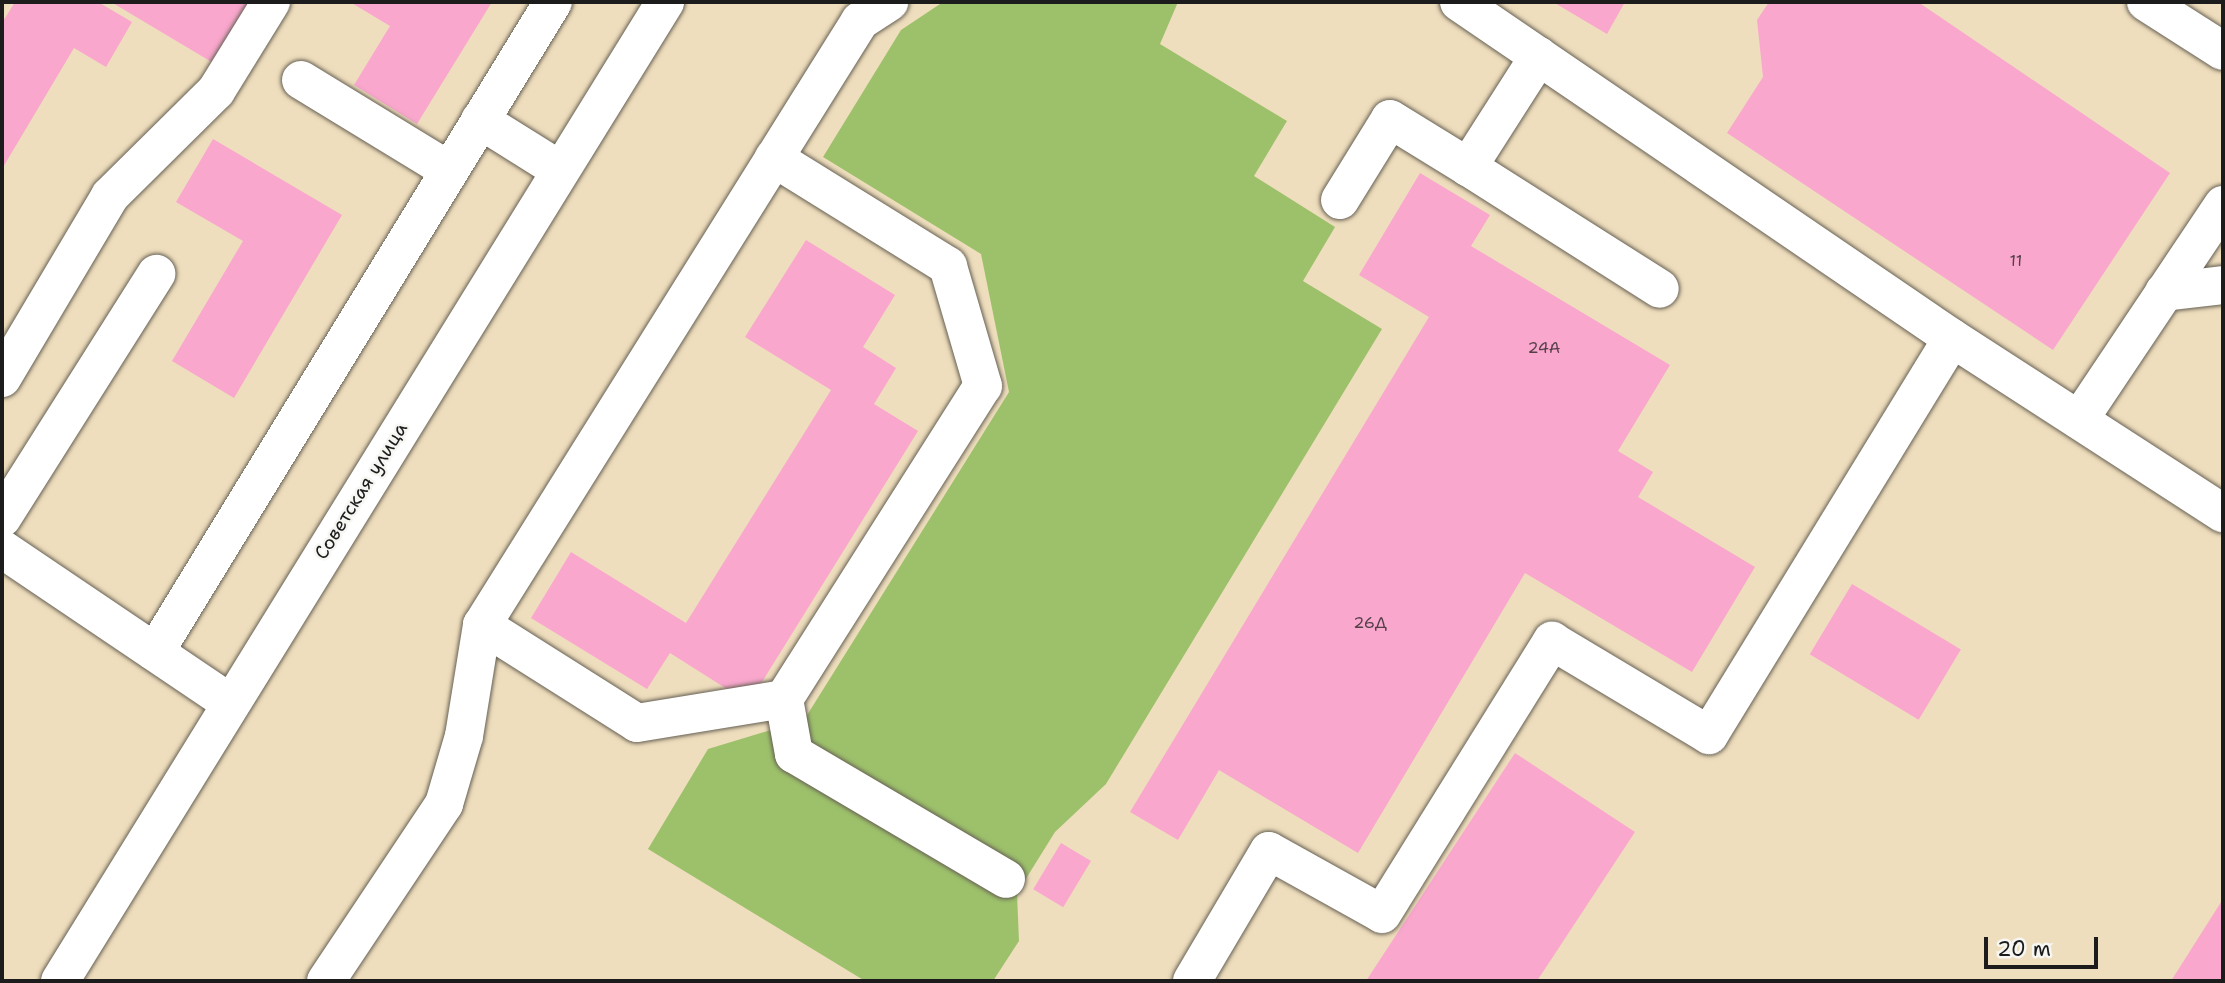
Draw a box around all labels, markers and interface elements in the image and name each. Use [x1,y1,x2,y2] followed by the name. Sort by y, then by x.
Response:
[2010,251,2022,271] house number: 11
[1528,338,1560,358] house number: 24А
[310,418,412,564] street label: Советская улица
[1353,613,1387,633] house number: 26Д
[1987,923,2101,967] scale bar
[1997,935,2051,963] text: 20 m

